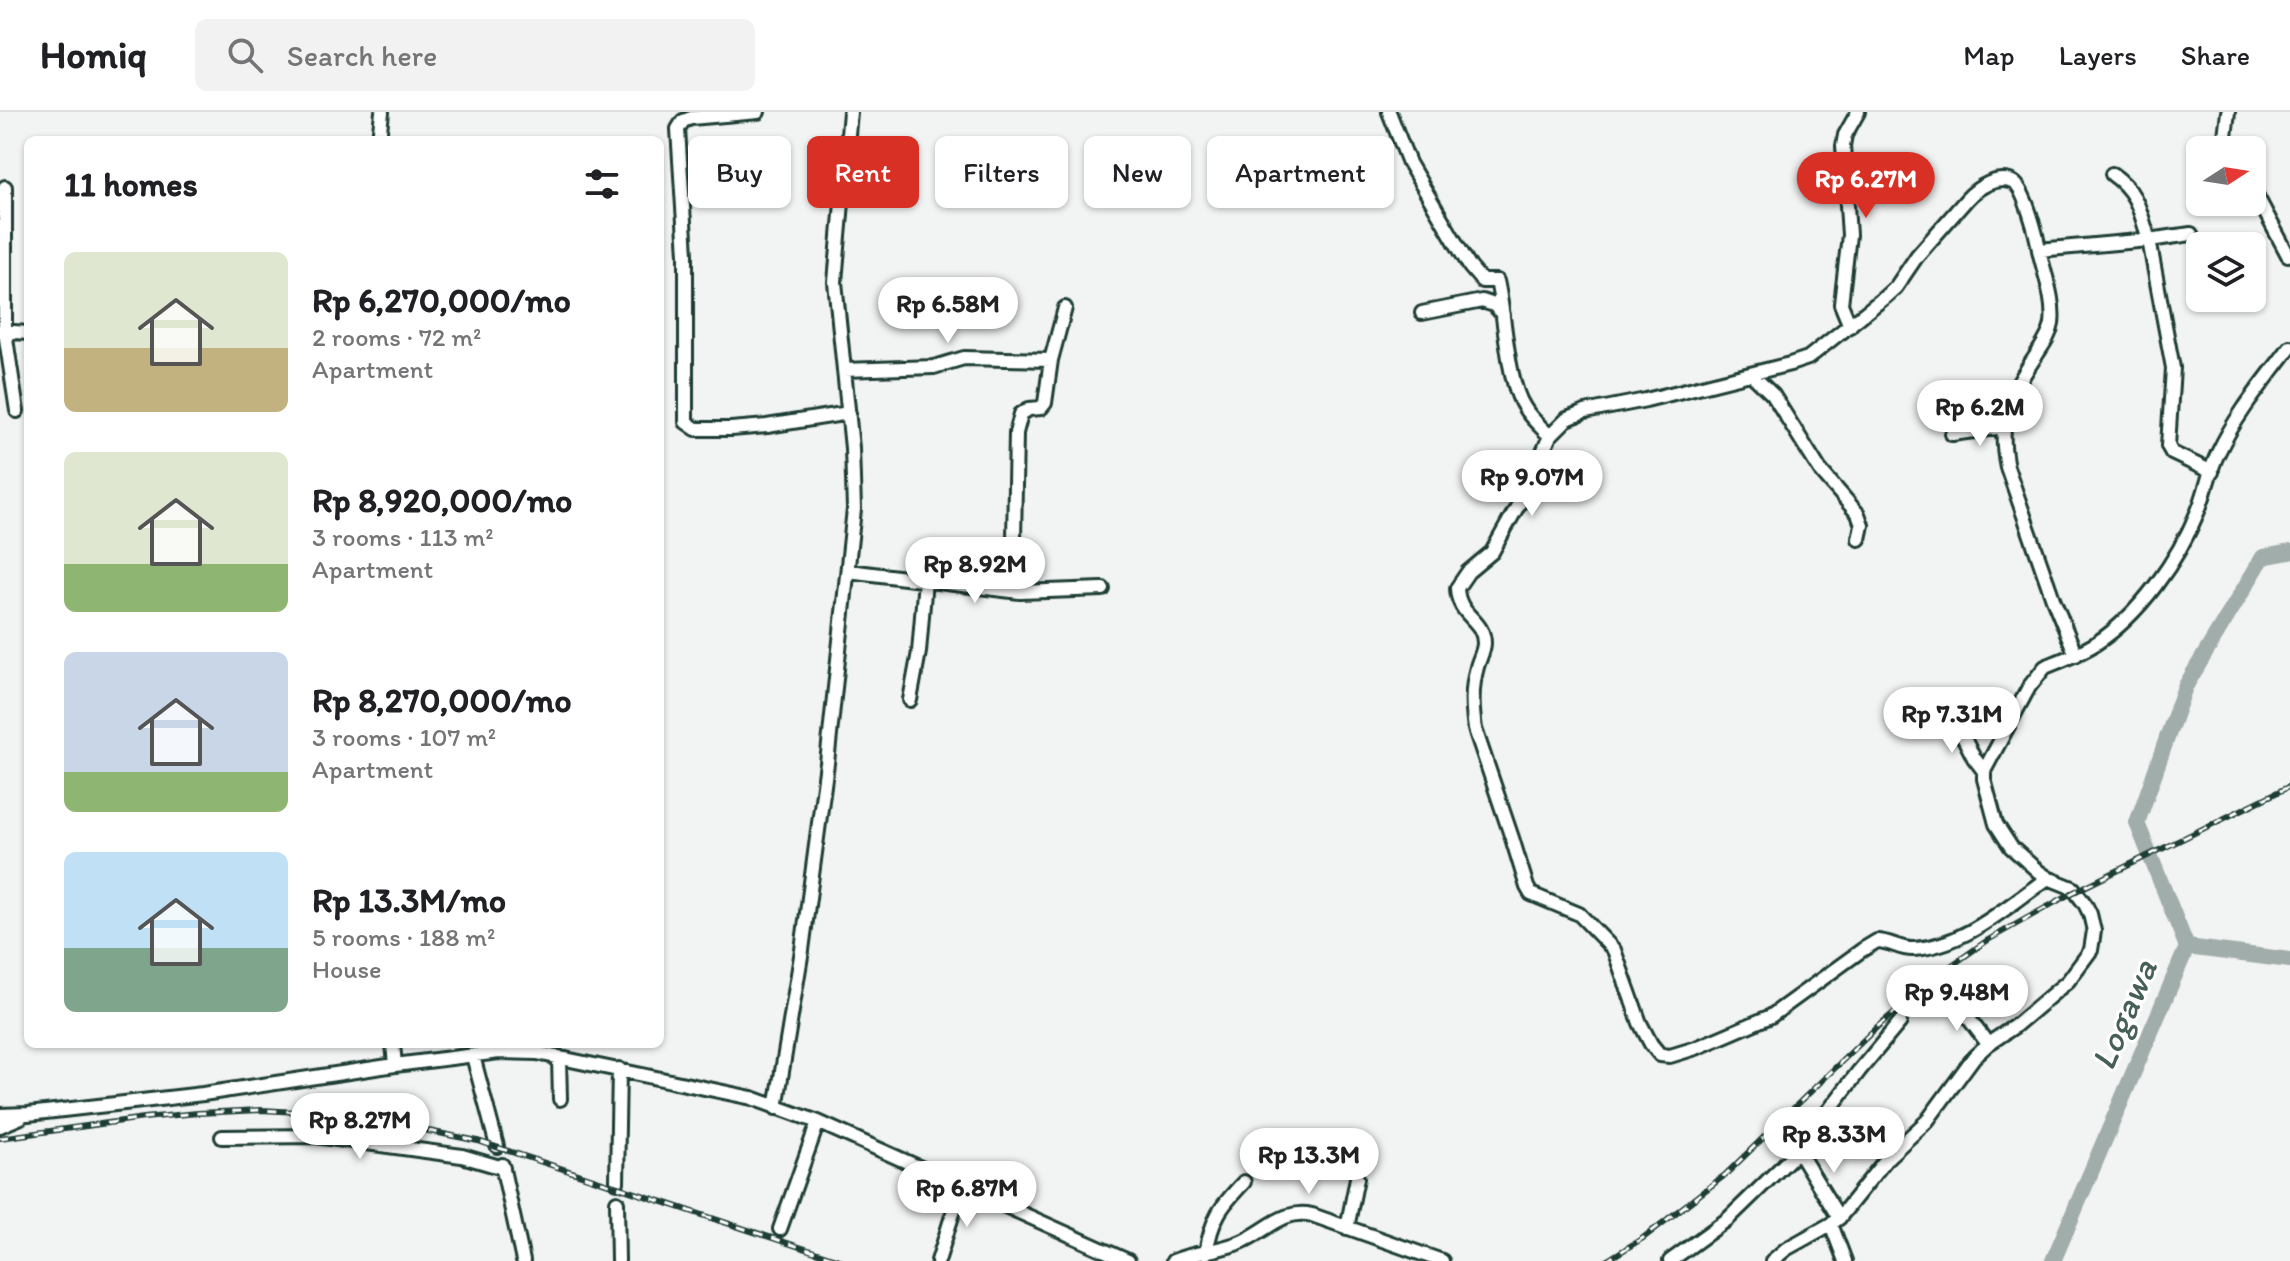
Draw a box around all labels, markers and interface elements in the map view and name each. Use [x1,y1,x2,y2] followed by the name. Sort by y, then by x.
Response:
[195,19,755,91] search box
[40,32,147,78] text: Homiq
[223,33,267,77] icon: search
[287,37,437,74] text: Search here
[1963,38,2015,72] text: Map
[2059,38,2137,72] text: Layers
[2181,38,2250,72] text: Share
[688,136,791,208] chip: Buy
[807,136,919,208] chip: Rent
[935,136,1068,208] chip: Filters
[1084,136,1191,208] chip: New
[1207,136,1394,208] chip: Apartment
[2186,136,2266,216] north arrow
[2186,136,2266,312] map controls
[1783,152,1949,220] pin: Rp 6.27M
[580,162,624,206] icon: filters
[1815,162,1917,194] text: Rp 6.27M
[64,164,198,205] text: 11 homes
[2186,232,2266,312] button: layers
[865,277,1031,345] pin: Rp 6.58M
[312,280,571,321] text: Rp 6,270,000/mo
[128,284,224,380] icon: home
[896,287,1000,319] text: Rp 6.58M
[312,321,481,353] text: 2 rooms · 72 m²
[312,353,433,385] text: Apartment
[1906,380,2054,448] pin: Rp 6.2M
[1935,390,2025,422] text: Rp 6.2M
[1449,450,1615,518] pin: Rp 9.07M
[1480,460,1584,492] text: Rp 9.07M
[312,480,573,521] text: Rp 8,920,000/mo
[128,484,224,580] icon: home
[312,521,494,553] text: 3 rooms · 113 m²
[892,537,1058,605] pin: Rp 8.92M
[923,547,1027,579] text: Rp 8.92M
[312,553,433,585] text: Apartment
[312,680,572,721] text: Rp 8,270,000/mo
[128,684,224,780] icon: home
[1869,687,2035,755] pin: Rp 7.31M
[1901,697,2003,729] text: Rp 7.31M
[312,721,496,753] text: 3 rooms · 107 m²
[312,753,433,785] text: Apartment
[312,880,506,921] text: Rp 13.3M/mo
[128,884,224,980] icon: home
[312,921,495,953] text: 5 rooms · 188 m²
[2081,952,2166,1076] water label: Logawa
[312,953,382,985] text: House
[1874,965,2040,1033] pin: Rp 9.48M
[1904,975,2010,1007] text: Rp 9.48M
[277,1093,443,1161] pin: Rp 8.27M
[309,1103,411,1135] text: Rp 8.27M
[1751,1107,1917,1175] pin: Rp 8.33M
[1782,1117,1886,1149] text: Rp 8.33M
[1226,1128,1392,1196] pin: Rp 13.3M
[1258,1138,1360,1170] text: Rp 13.3M
[884,1161,1050,1229] pin: Rp 6.87M
[915,1171,1019,1203] text: Rp 6.87M

